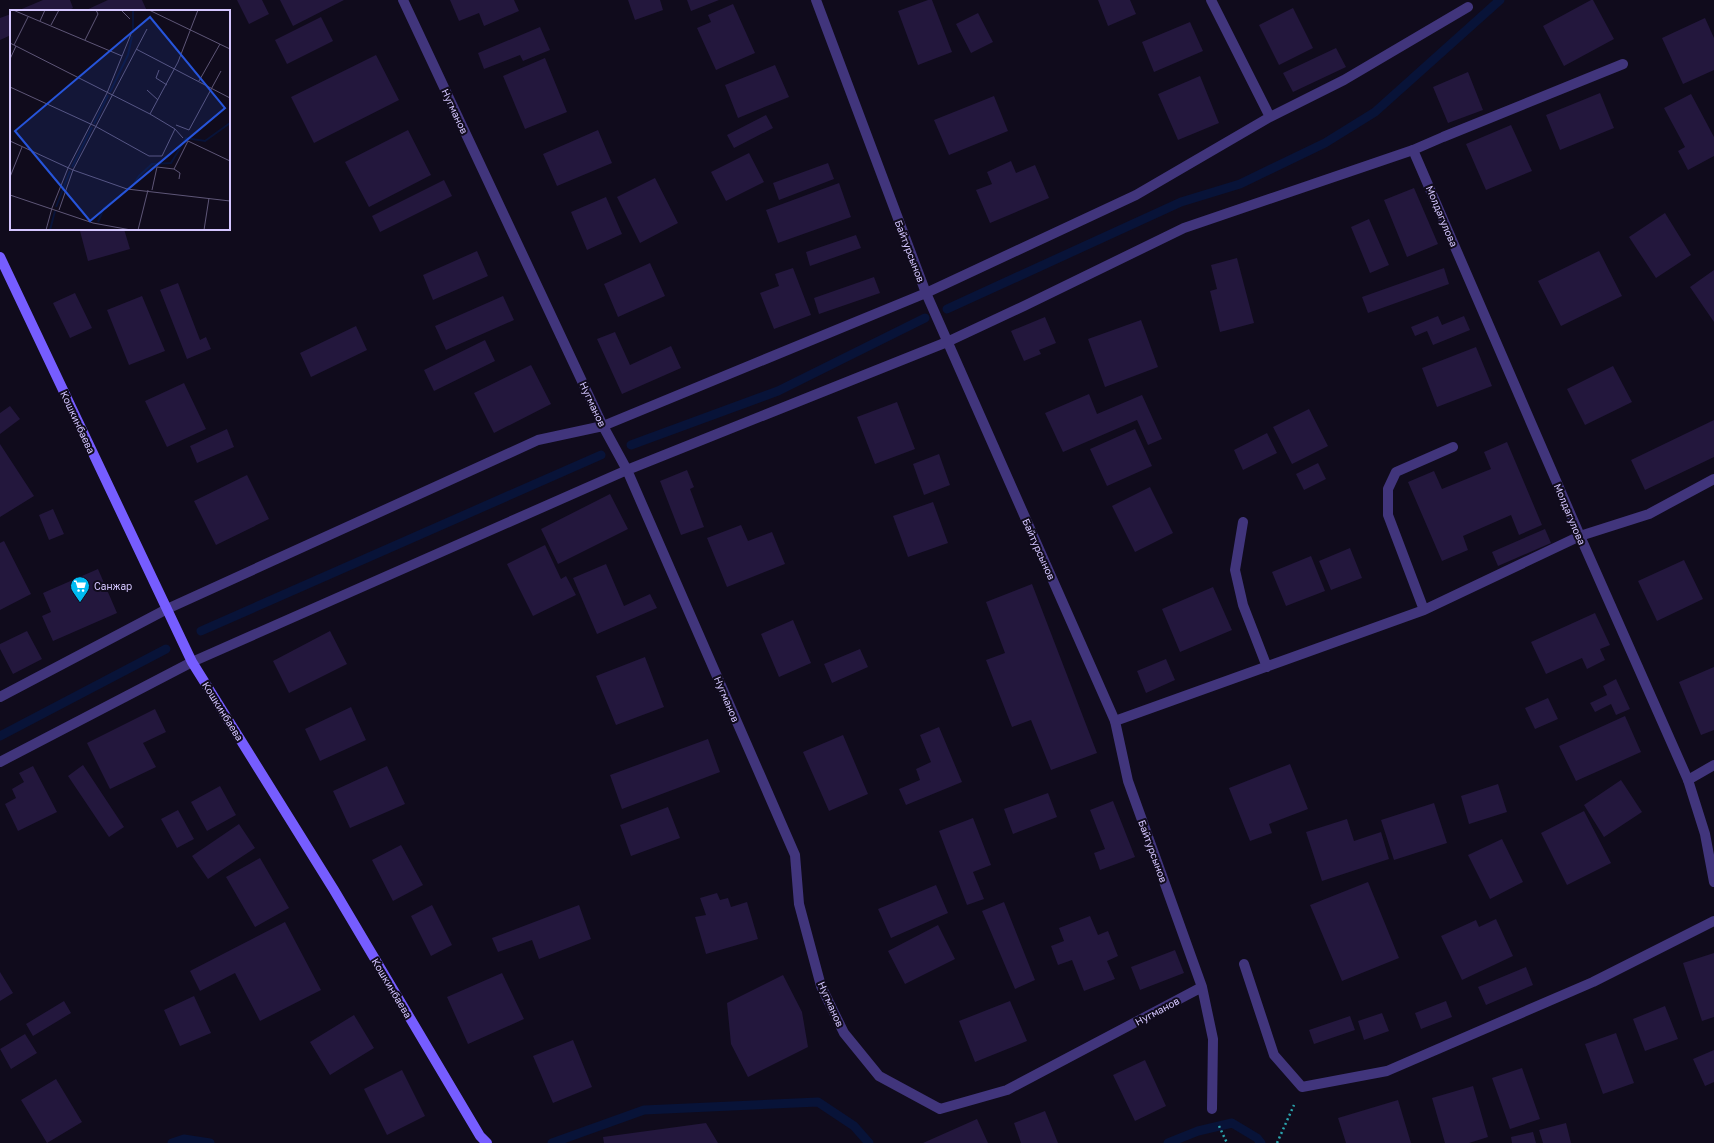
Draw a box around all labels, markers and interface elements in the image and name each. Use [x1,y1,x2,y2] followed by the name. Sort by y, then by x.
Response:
[10,10,230,230] inset map
[439,87,471,136] street label: Нугманов
[1424,184,1460,248] street label: Молдагулова
[893,218,928,284] street label: Байтурсынов
[577,380,609,429] street label: Нугманов
[58,389,98,455] street label: Кошкинбаева
[1552,482,1588,546] street label: Молдагулова
[1020,517,1058,582] street label: Байтурсынов
[69,575,91,603] supermarket icon: Санжар
[94,580,132,592] place label: Санжар
[712,674,742,724] street label: Нугманов
[200,679,246,743] street label: Кошкинбаева
[1136,818,1170,884] street label: Байтурсынов
[369,956,415,1020] street label: Кошкинбаева
[816,979,846,1029] street label: Нугманов
[1133,994,1181,1028] street label: Нугманов

